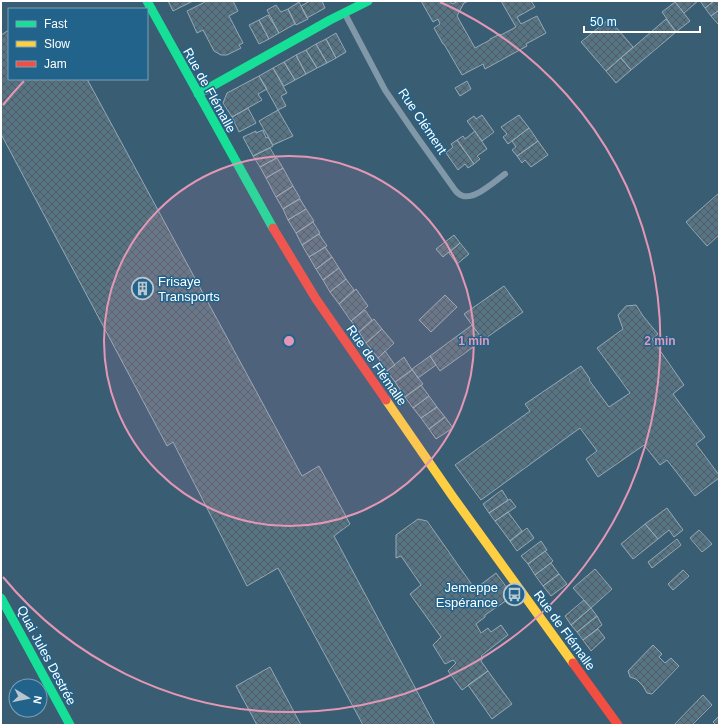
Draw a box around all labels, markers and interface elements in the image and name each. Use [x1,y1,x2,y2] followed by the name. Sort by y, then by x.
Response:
[8,8,148,80] legend
[584,8,700,34] scale bar
[590,15,617,29] text: 50 m
[44,17,68,31] text: Fast
[44,37,70,51] text: Slow
[180,45,239,135] street label: Rue de Flémalle
[44,57,67,71] text: Jam
[395,86,450,157] street label: Rue Clément
[158,274,220,304] place label: Frisaye Transports
[129,275,155,301] building icon: Frisaye Transports
[343,322,410,408] street label: Rue de Flémalle
[282,334,296,348] centre of rings
[458,334,490,348] text: 1 min
[644,334,676,348] text: 2 min
[436,580,498,610] place label: Jemeppe Espérance
[501,581,527,607] bus stop icon: Jemeppe Espérance
[531,588,598,673] street label: Rue de Flémalle
[14,603,79,708] street label: Quai Jules Destrée
[8,678,48,718] north arrow
[31,695,44,705] text: N

